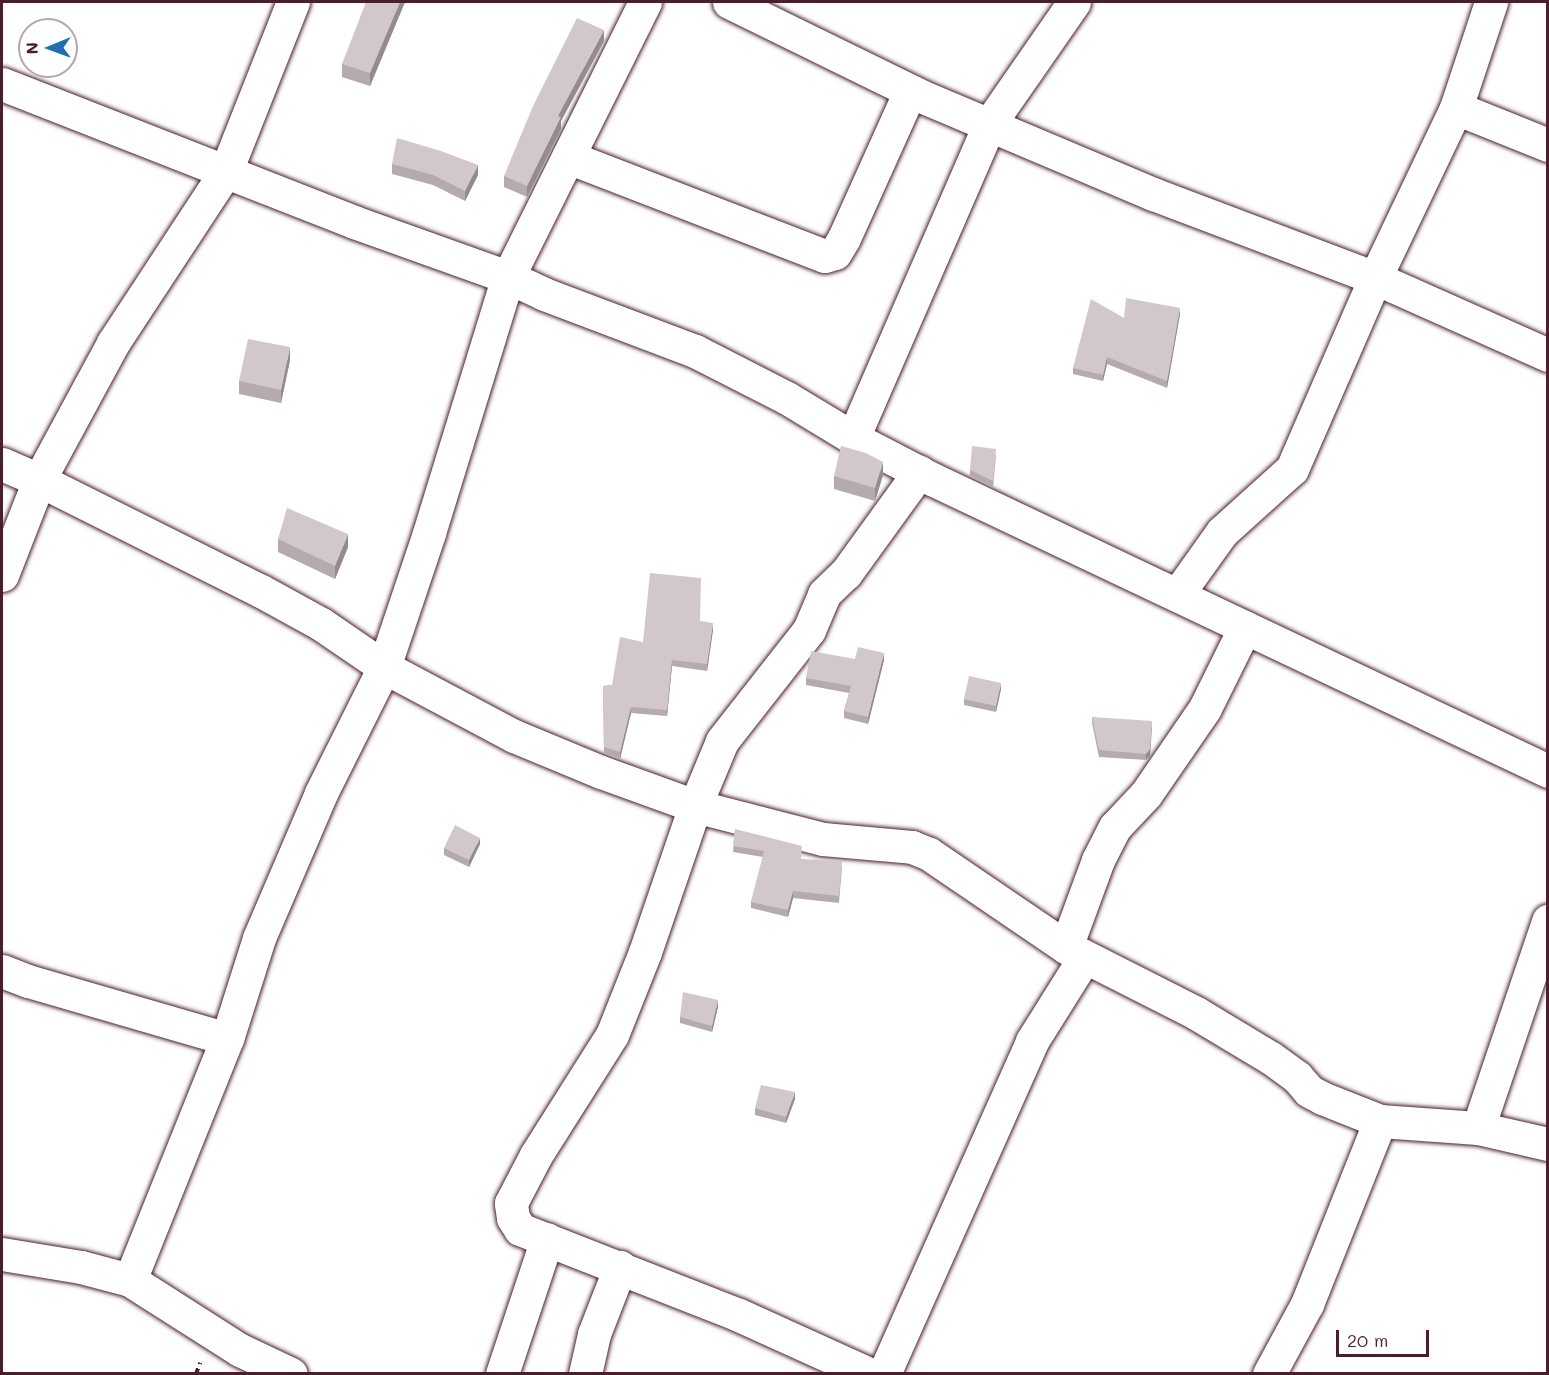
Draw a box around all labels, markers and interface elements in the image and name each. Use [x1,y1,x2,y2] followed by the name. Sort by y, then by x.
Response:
[18,18,78,78] north arrow
[21,42,42,55] text: N
[1339,1318,1432,1356] scale bar
[1347,1328,1388,1352] text: 20 m

